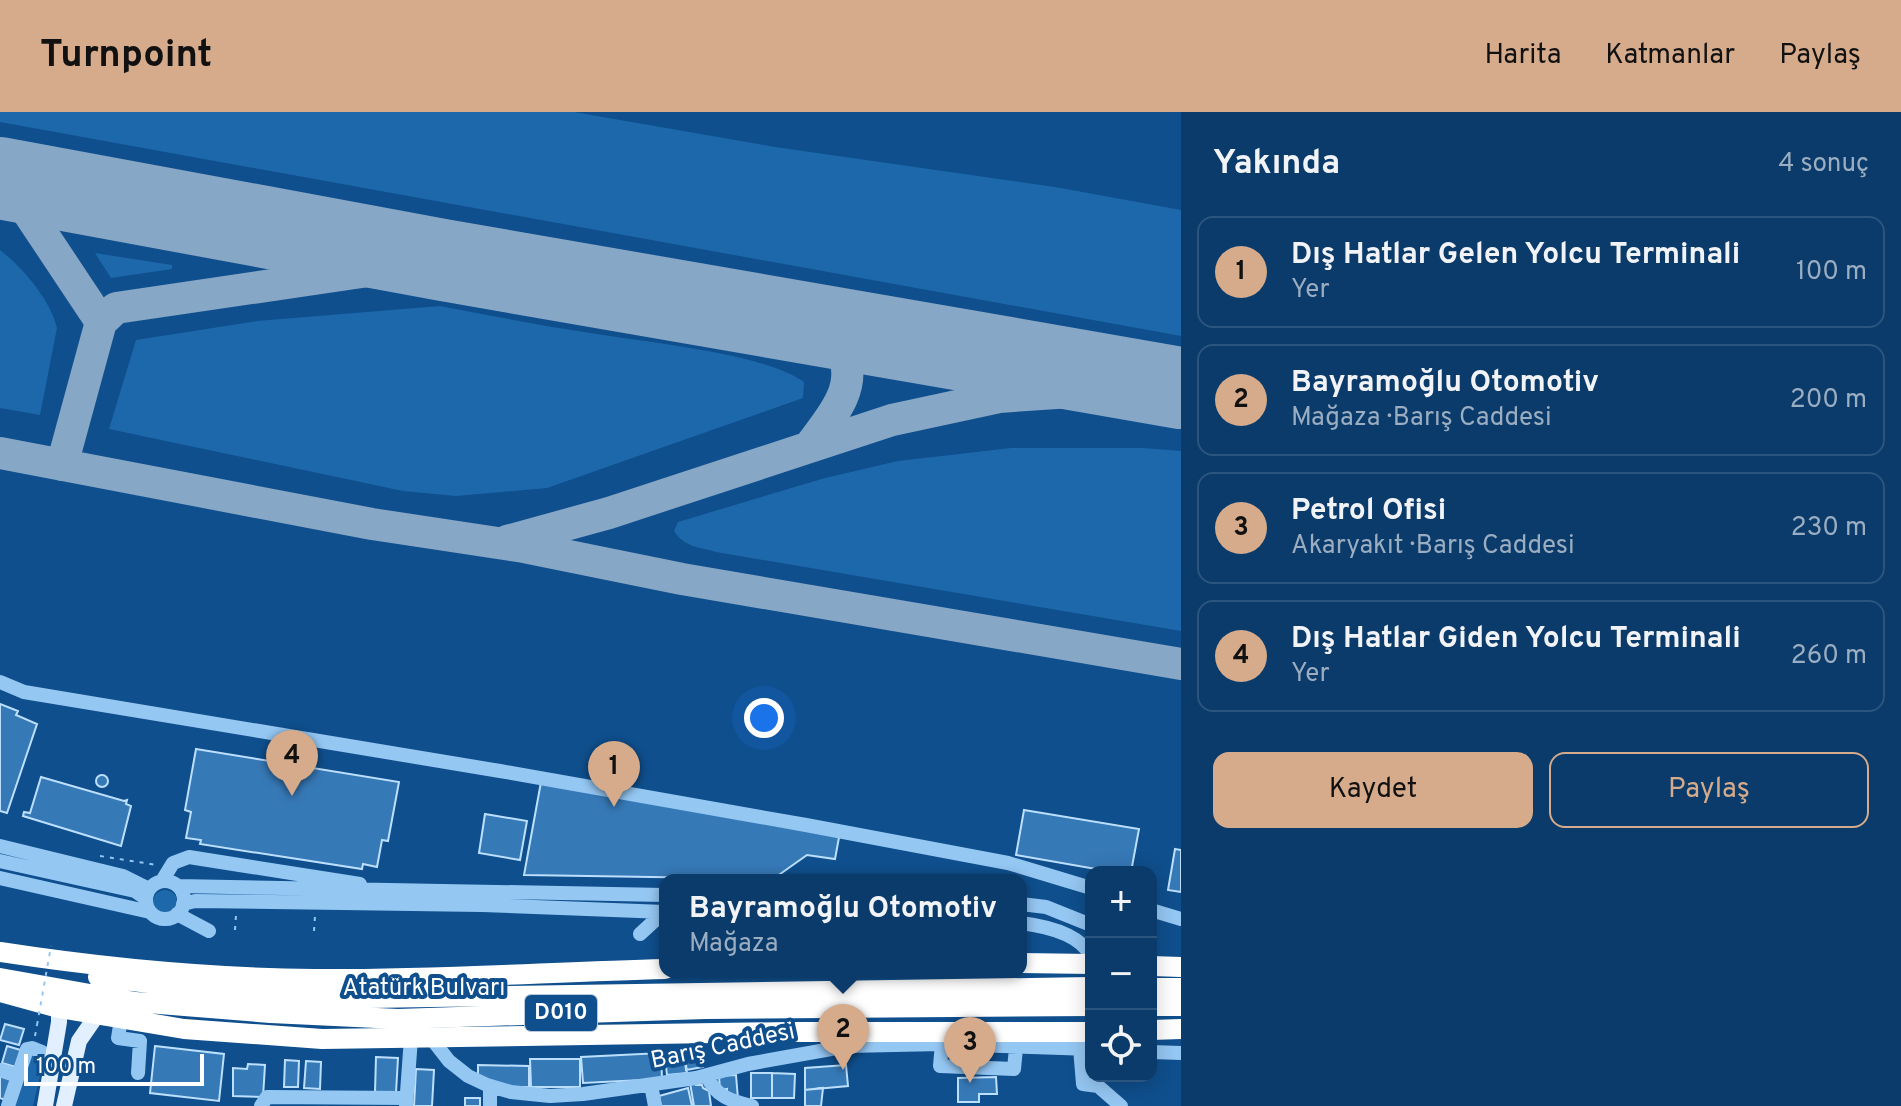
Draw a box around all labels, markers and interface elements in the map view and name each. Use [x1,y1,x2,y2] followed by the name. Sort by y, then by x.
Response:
[40,32,212,81] text: Turnpoint
[1485,38,1561,74] text: Harita
[1605,38,1735,74] text: Katmanlar
[1779,38,1861,74] text: Paylaş
[1213,143,1340,186] text: Yakında
[1778,148,1869,181] text: 4 sonuç
[1291,237,1740,274] text: Dış Hatlar Gelen Yolcu Terminali
[1236,256,1246,289] text: 1
[1796,256,1867,289] text: 100 m
[1291,274,1330,307] text: Yer
[1291,365,1599,402] text: Bayramoğlu Otomotiv
[1233,384,1249,417] text: 2
[1790,384,1867,417] text: 200 m
[1291,402,1552,435] text: Mağaza · Barış Caddesi
[1291,493,1446,530] text: Petrol Ofisi
[1233,512,1249,545] text: 3
[1791,512,1867,545] text: 230 m
[1291,530,1575,563] text: Akaryakıt · Barış Caddesi
[1291,621,1741,658] text: Dış Hatlar Giden Yolcu Terminali
[1233,640,1249,673] text: 4
[1791,640,1867,673] text: 260 m
[1291,658,1330,691] text: Yer
[744,698,784,738] your location
[266,730,318,796] pin: 4
[588,741,640,807] pin: 1
[1213,752,1533,828] button: Kaydet
[1549,752,1869,828] button: Paylaş
[1085,866,1157,1082] map controls
[1085,866,1157,938] button: +
[659,874,1027,978] popup
[689,891,997,928] text: Bayramoğlu Otomotiv
[689,928,778,961] text: Mağaza
[1085,938,1157,1010] button: −
[343,974,505,1004] street label: Atatürk Bulvarı
[525,995,597,1031] road number: D010
[817,1004,869,1070] pin: 2
[1085,1010,1157,1082] button: locate
[648,1017,798,1077] street label: Barış Caddesi
[944,1017,996,1083] pin: 3
[24,1050,204,1086] scale bar
[36,1054,96,1081] text: 100 m

